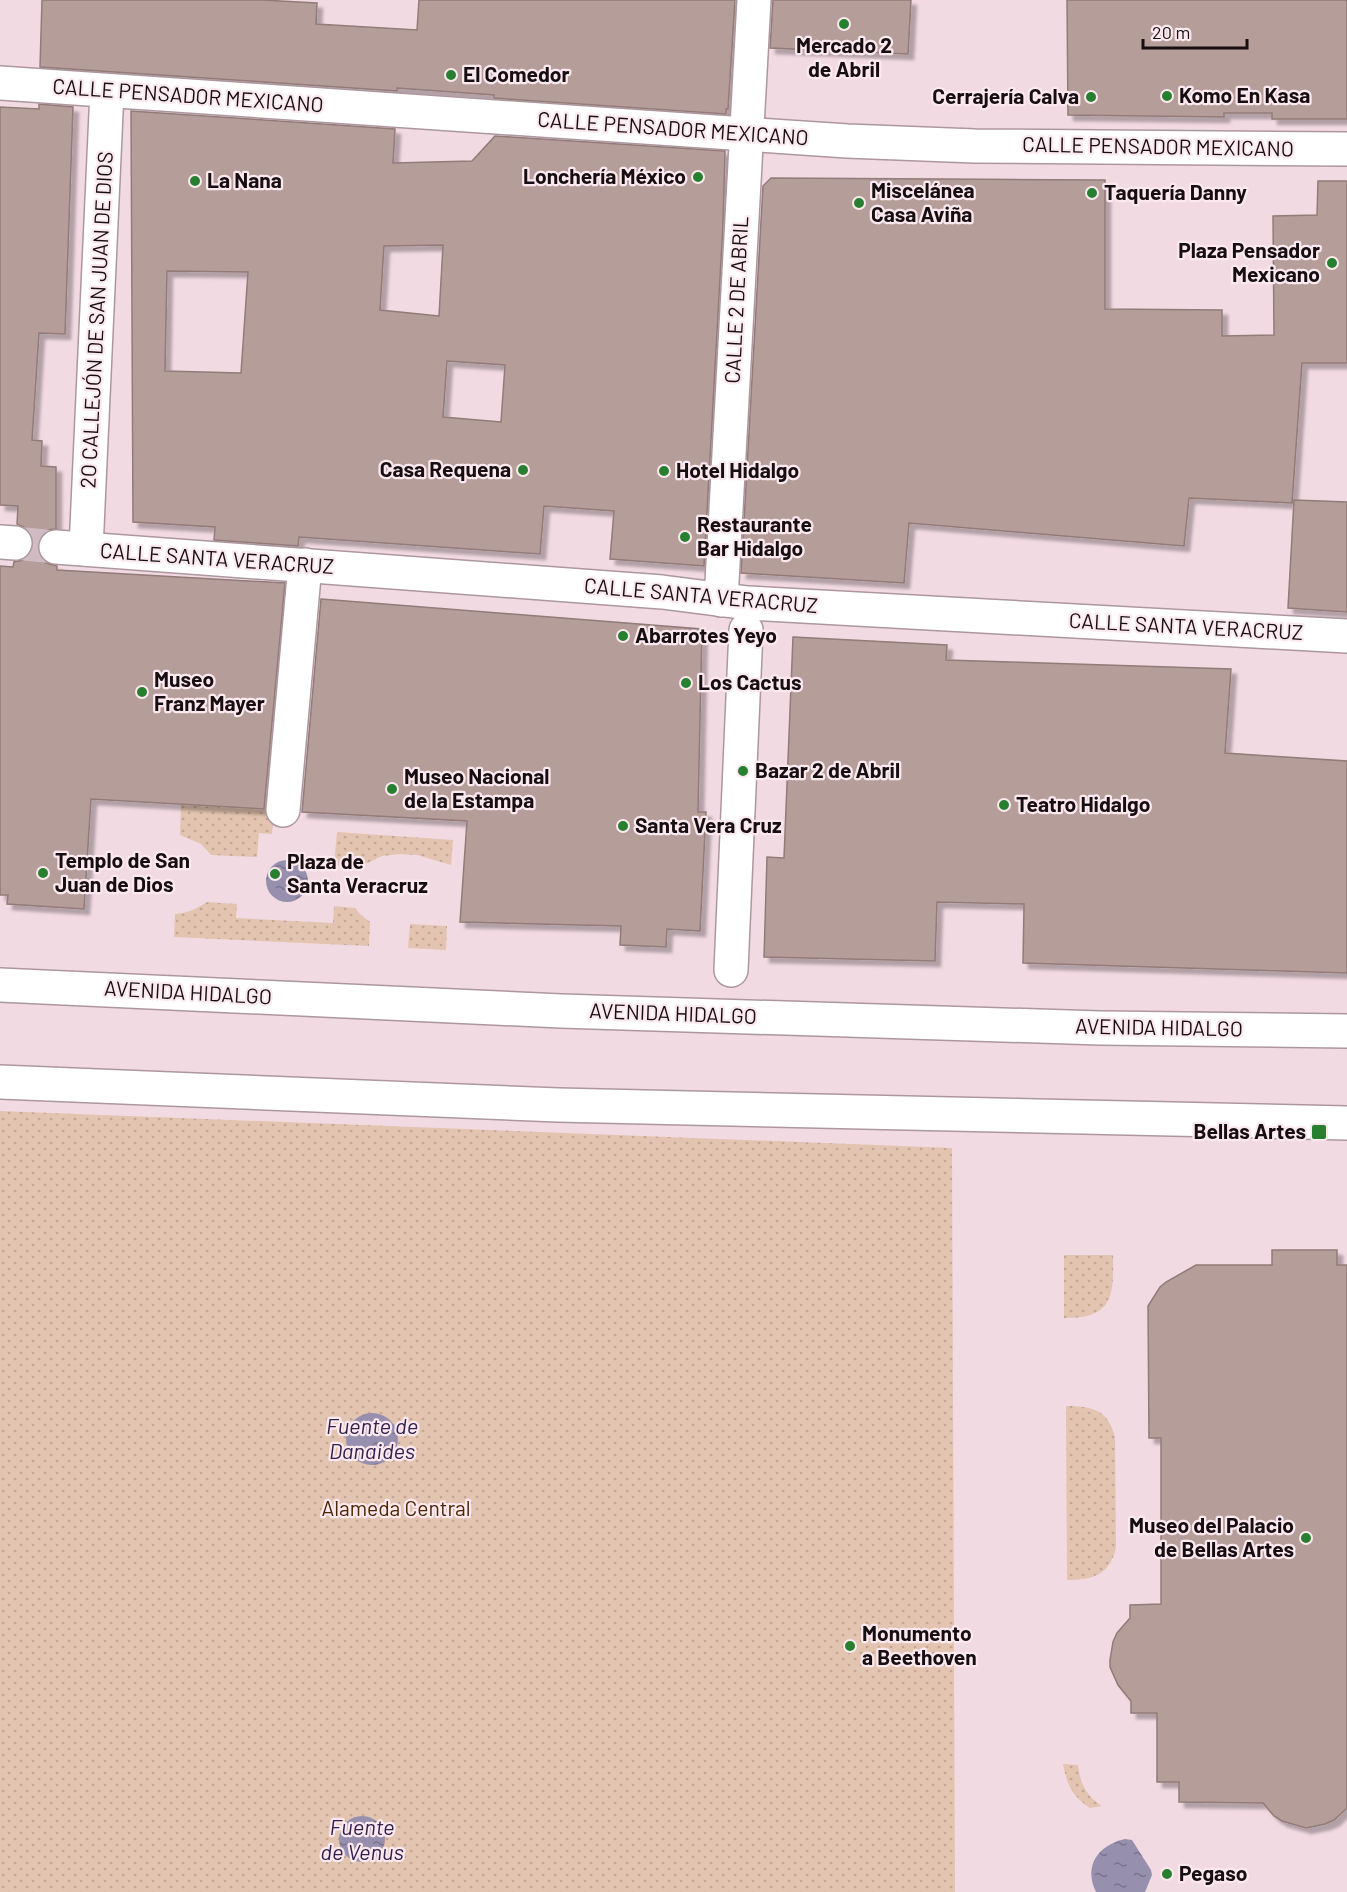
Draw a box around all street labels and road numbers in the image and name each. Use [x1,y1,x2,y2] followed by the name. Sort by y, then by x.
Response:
[52,73,325,116] street label: CALLE PENSADOR MEXICANO
[537,106,810,149] street label: CALLE PENSADOR MEXICANO
[1022,131,1294,160] street label: CALLE PENSADOR MEXICANO
[74,151,117,489] street label: 2O CALLEJÓN DE SAN JUAN DE DIOS
[719,215,752,384] street label: CALLE 2 DE ABRIL
[99,537,335,578] street label: CALLE SANTA VERACRUZ
[583,572,819,617] street label: CALLE SANTA VERACRUZ
[1068,607,1304,644] street label: CALLE SANTA VERACRUZ
[104,975,273,1008] street label: AVENIDA HIDALGO
[589,997,757,1028] street label: AVENIDA HIDALGO
[1075,1013,1243,1040] street label: AVENIDA HIDALGO

